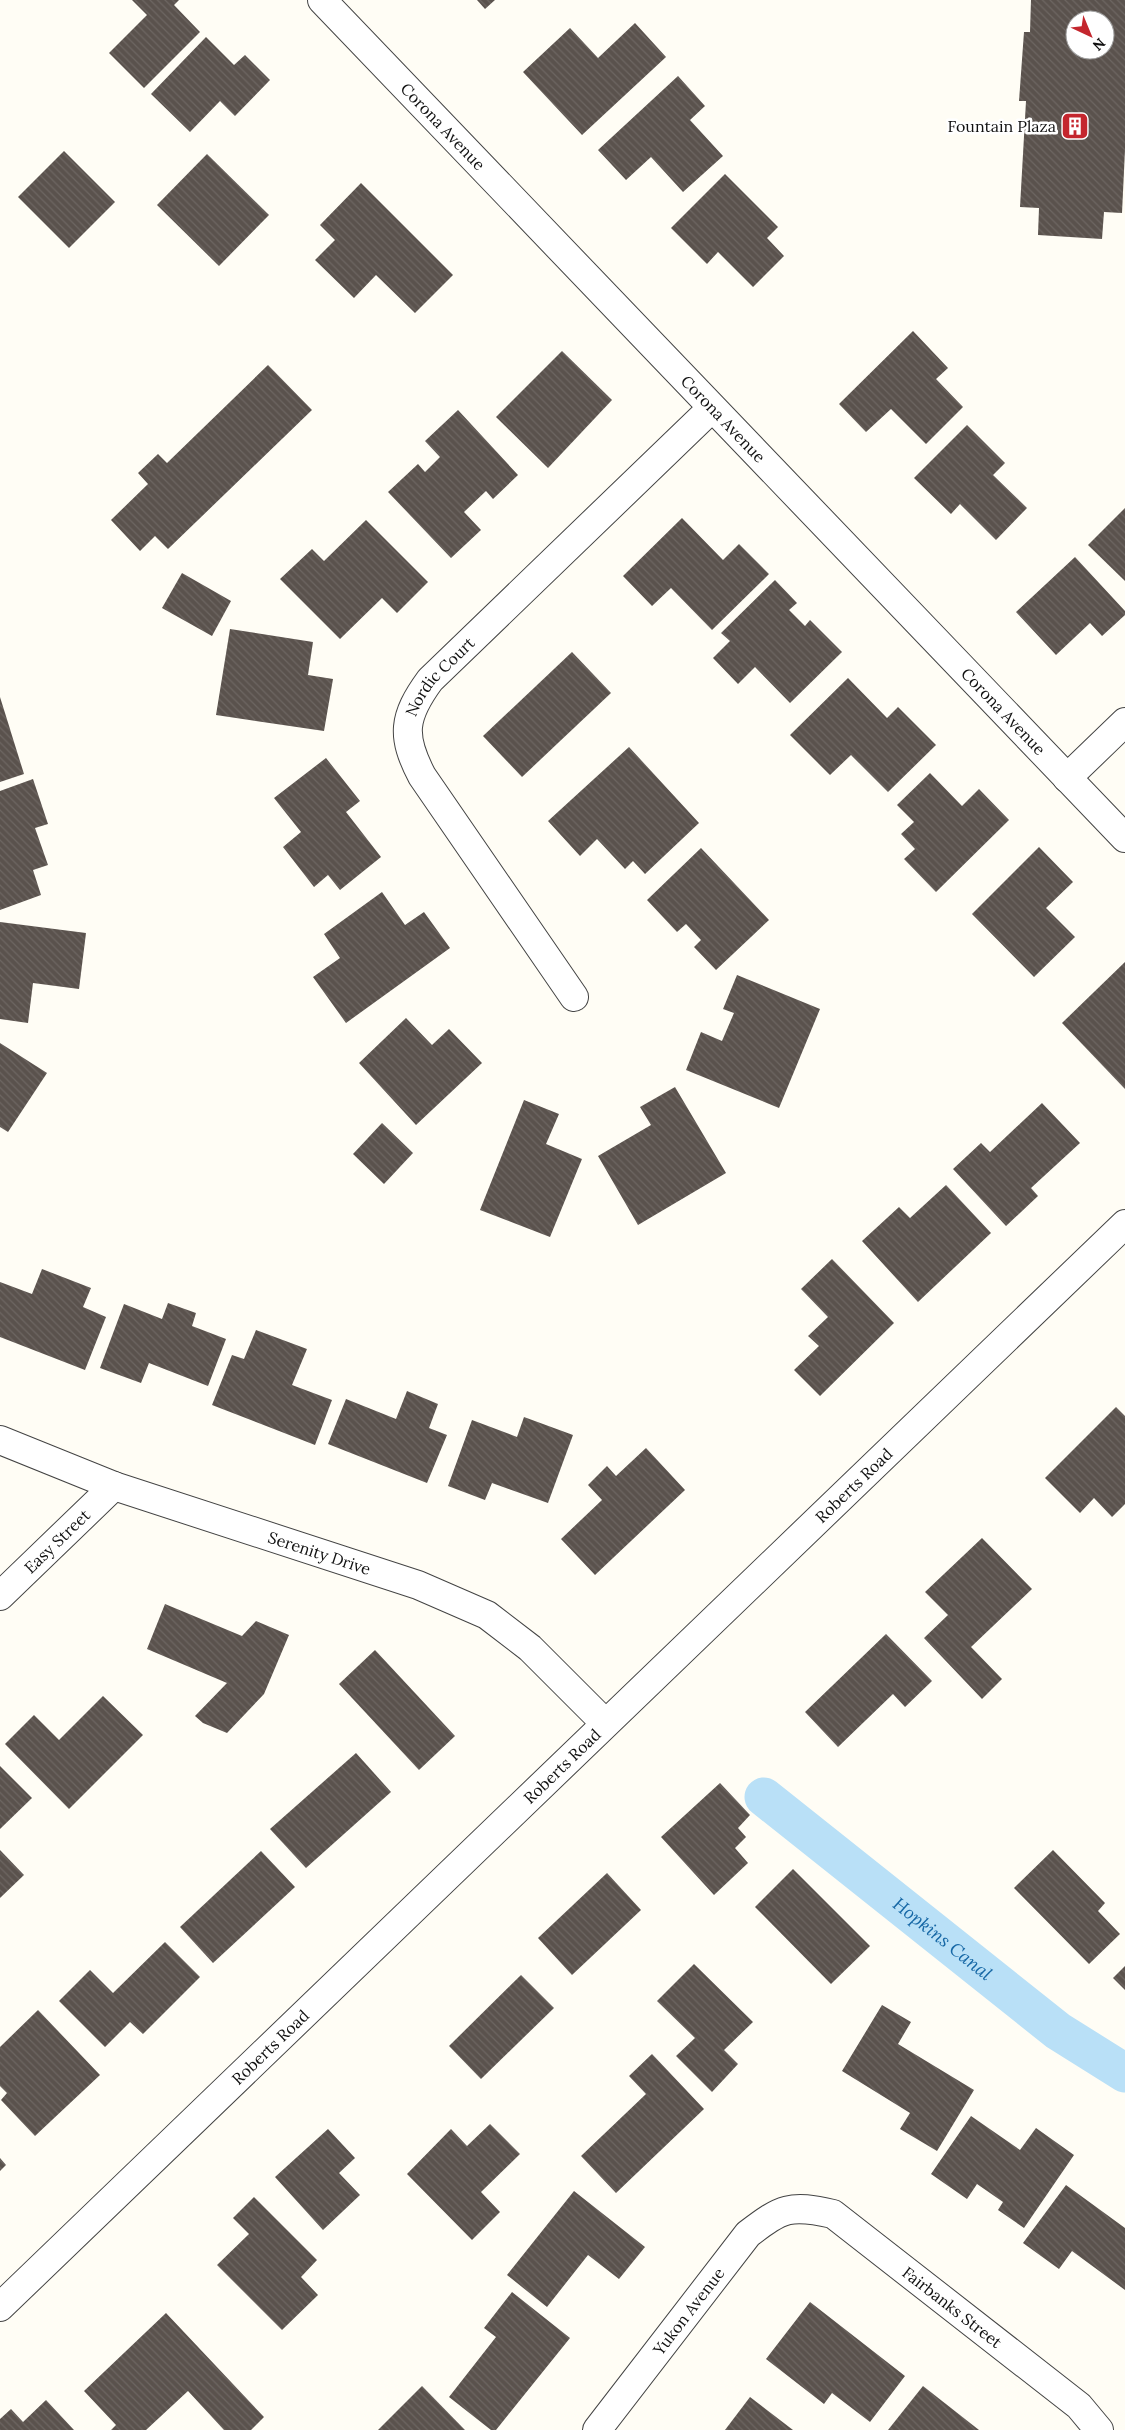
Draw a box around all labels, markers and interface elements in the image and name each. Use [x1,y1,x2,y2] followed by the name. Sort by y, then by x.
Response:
[1065,10,1115,60] north arrow
[1089,34,1109,55] text: N
[397,79,490,174] street label: Corona Avenue
[1060,111,1090,141] building icon: Fountain Plaza
[947,116,1056,136] place label: Fountain Plaza
[677,371,770,467] street label: Corona Avenue
[401,632,479,719] street label: Nordic Court
[957,663,1050,759] street label: Corona Avenue
[811,1443,897,1527] street label: Roberts Road
[20,1504,94,1577] street label: Easy Street
[266,1527,374,1579] street label: Serenity Drive
[519,1724,605,1808] street label: Roberts Road
[888,1892,997,1985] water label: Hopkins Canal
[227,2005,313,2089] street label: Roberts Road
[898,2262,1007,2353] street label: Fairbanks Street
[648,2263,729,2360] street label: Yukon Avenue

